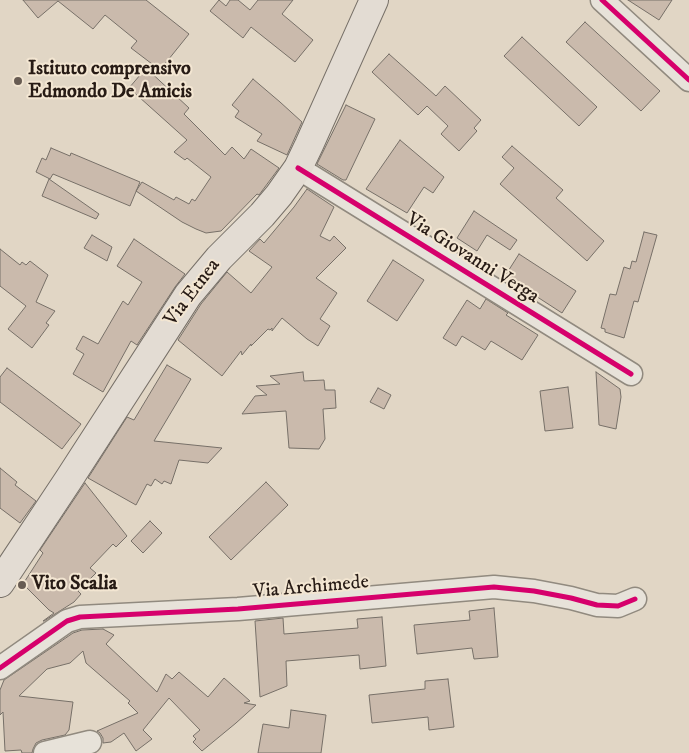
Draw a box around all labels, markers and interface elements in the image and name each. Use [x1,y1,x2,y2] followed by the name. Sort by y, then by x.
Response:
[28,58,192,105] place label: Istituto comprensivo Edmondo De Amicis
[12,75,24,87] marker: Istituto comprensivo Edmondo De Amicis
[401,208,543,310] street label: Via Giovanni Verga
[160,255,226,331] street label: Via Etnea
[252,571,370,605] street label: Via Archimede
[32,573,117,597] place label: Vito Scalia
[16,579,28,591] marker: Vito Scalia

